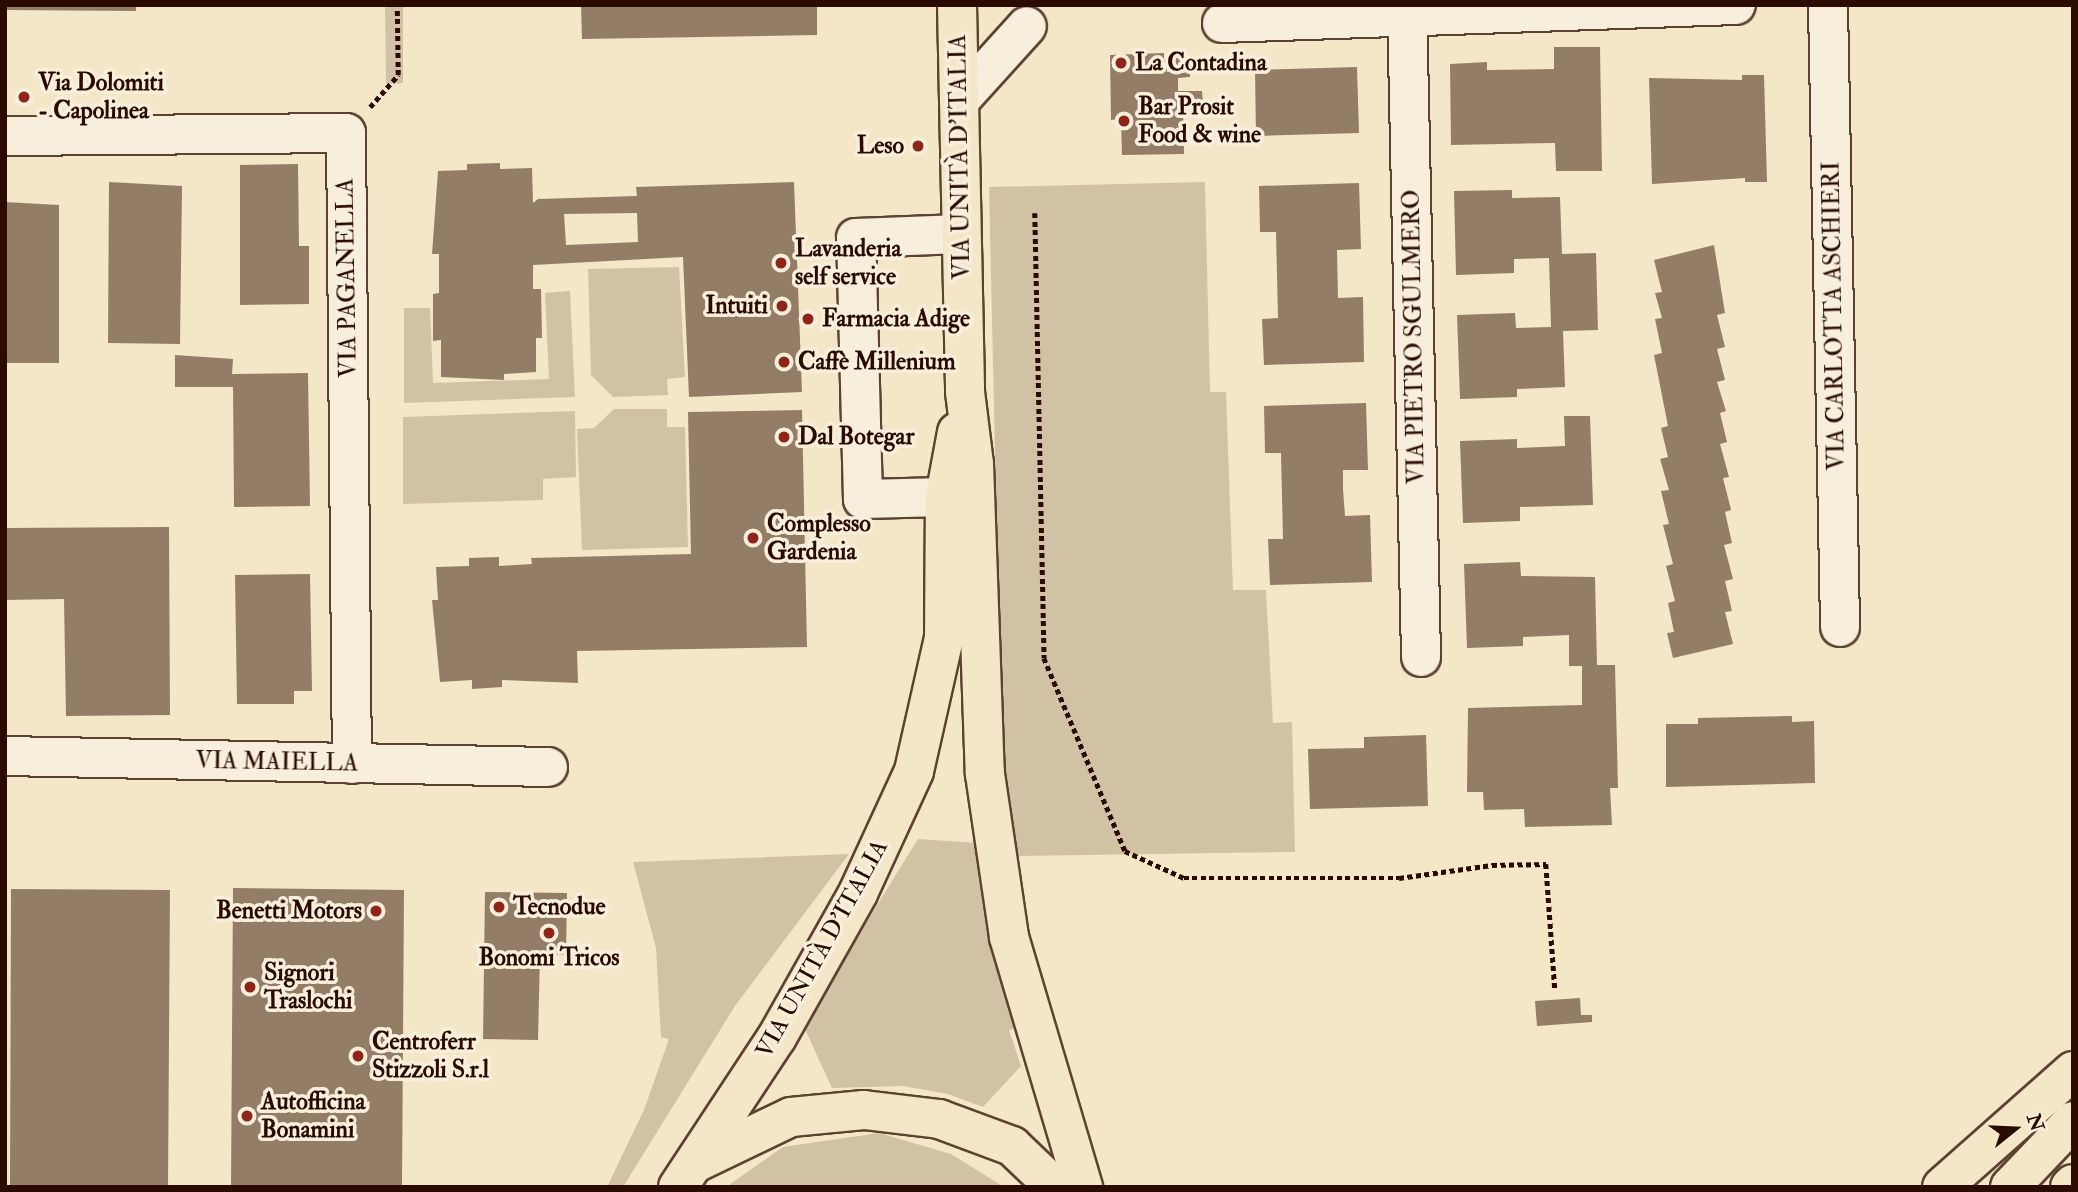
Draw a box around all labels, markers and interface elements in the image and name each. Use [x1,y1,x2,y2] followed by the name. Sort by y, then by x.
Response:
[943,34,977,280] street label: VIA UNITÀ D'ITALIA
[1135,49,1267,77] place label: La Contadina
[1113,55,1129,71] marker: La Contadina
[38,69,164,125] place label: Via Dolomiti - Capolinea
[16,89,32,105] marker: Via Dolomiti - Capolinea
[1138,93,1261,149] place label: Bar Prosit Food & wine
[1116,113,1132,129] marker: Bar Prosit Food & wine
[857,132,904,160] place label: Leso
[910,138,926,154] marker: Leso
[1817,161,1851,471] street label: VIA CARLOTTA ASCHIERI
[331,178,363,378] street label: VIA PAGANELLA
[1397,189,1431,485] street label: VIA PIETRO SGULMERO
[795,235,901,291] place label: Lavanderia self service
[773,255,789,271] marker: Lavanderia self service
[705,292,768,320] place label: Intuiti
[774,298,790,314] marker: Intuiti
[822,305,970,333] place label: Farmacia Adige
[800,311,816,327] marker: Farmacia Adige
[798,348,956,376] place label: Caffè Millenium
[776,354,792,370] marker: Caffè Millenium
[798,423,914,451] place label: Dal Botegar
[776,429,792,445] marker: Dal Botegar
[767,510,871,566] place label: Complesso Gardenia
[745,530,761,546] marker: Complesso Gardenia
[195,746,359,778] street label: VIA MAIELLA
[750,835,894,1063] street label: VIA UNITÀ D'ITALIA
[513,893,606,921] place label: Tecnodue
[216,897,362,925] place label: Benetti Motors
[491,899,507,915] marker: Tecnodue
[368,903,384,919] marker: Benetti Motors
[541,925,557,941] marker: Bonomi Tricos
[478,944,620,972] place label: Bonomi Tricos
[264,959,352,1015] place label: Signori Traslochi
[242,979,258,995] marker: Signori Traslochi
[372,1028,489,1084] place label: Centroferr Stizzoli S.r.l
[350,1048,366,1064] marker: Centroferr Stizzoli S.r.l
[261,1088,365,1144] place label: Autofficina Bonamini
[1980,1094,2050,1164] north arrow
[239,1108,255,1124] marker: Autofficina Bonamini
[2021,1111,2049,1134] text: N

